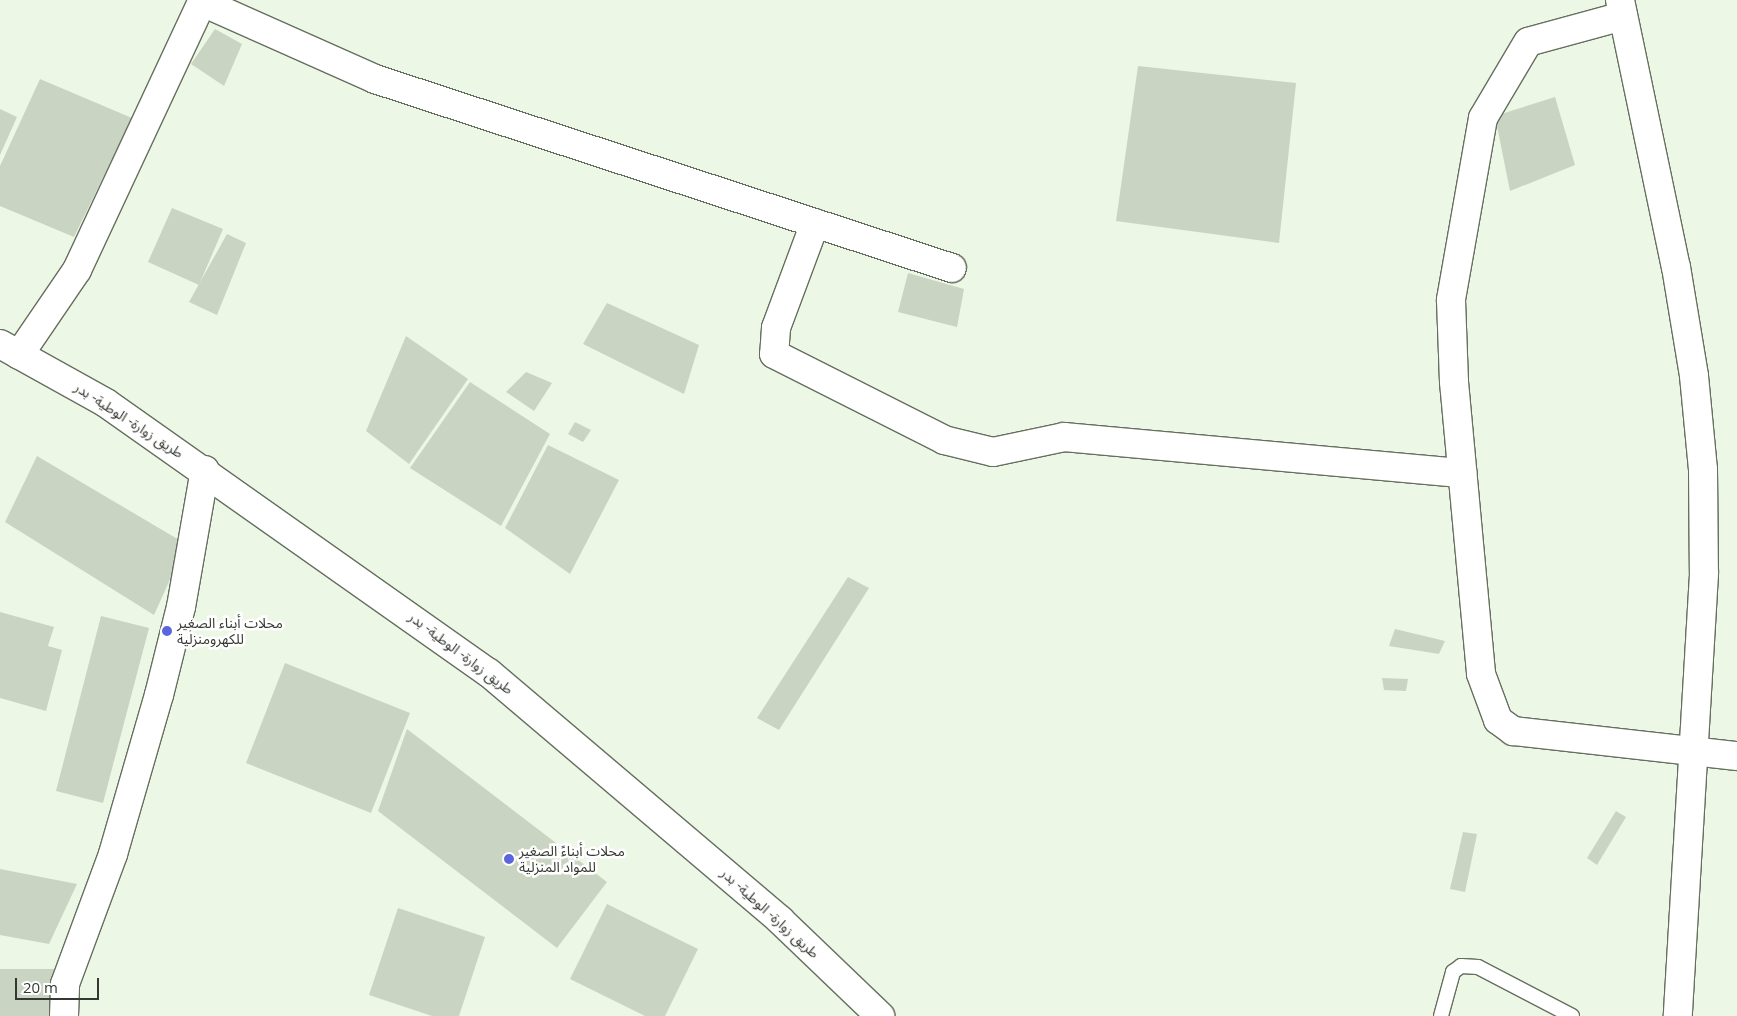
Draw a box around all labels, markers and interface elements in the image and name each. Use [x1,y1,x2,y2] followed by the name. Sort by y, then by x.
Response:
[71,379,187,461] street label: طريق زوارة- الوطية- بدر
[405,608,517,698] street label: طريق زوارة- الوطية- بدر
[177,615,283,648] place label: محلات أبناء الصغير للكهرومنزلية
[161,625,173,637] marker: محلات أبناء الصغير للكهرومنزلية
[519,843,625,876] place label: محلات أبناءً الصغير للمواد المنزلية
[503,853,515,865] marker: محلات أبناءً الصغير للمواد المنزلية
[717,864,823,962] street label: طريق زوارة- الوطية- بدر
[18,968,101,1000] scale bar
[23,977,58,997] text: 20 m

